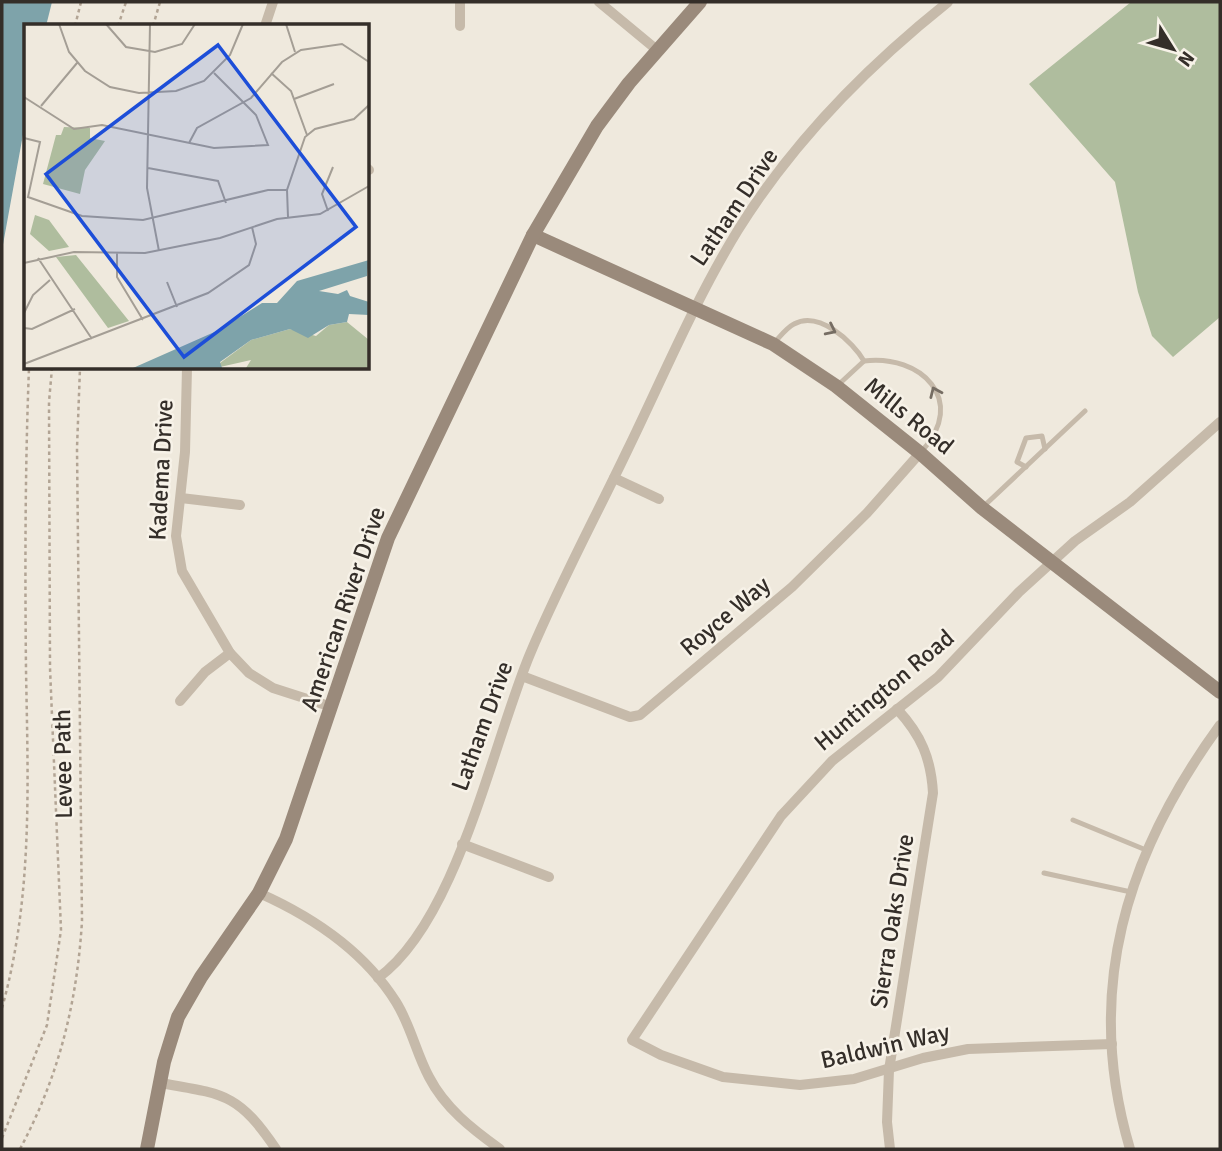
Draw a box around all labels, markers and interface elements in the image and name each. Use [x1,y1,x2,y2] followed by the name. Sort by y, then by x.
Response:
[1138,14,1208,84] north arrow
[24,24,369,369] inset map
[1172,46,1199,71] text: N
[684,142,784,272] street label: Latham Drive
[824,322,836,336] one-way arrow
[858,371,960,461] street label: Mills Road
[929,387,943,399] one-way arrow
[142,399,180,541] street label: Kadema Drive
[294,503,392,715] street label: American River Drive
[674,570,776,662] street label: Royce Way
[808,623,960,757] street label: Huntington Road
[445,657,519,795] street label: Latham Drive
[47,709,79,819] street label: Levee Path
[863,832,921,1010] street label: Sierra Oaks Drive
[818,1017,952,1075] street label: Baldwin Way

